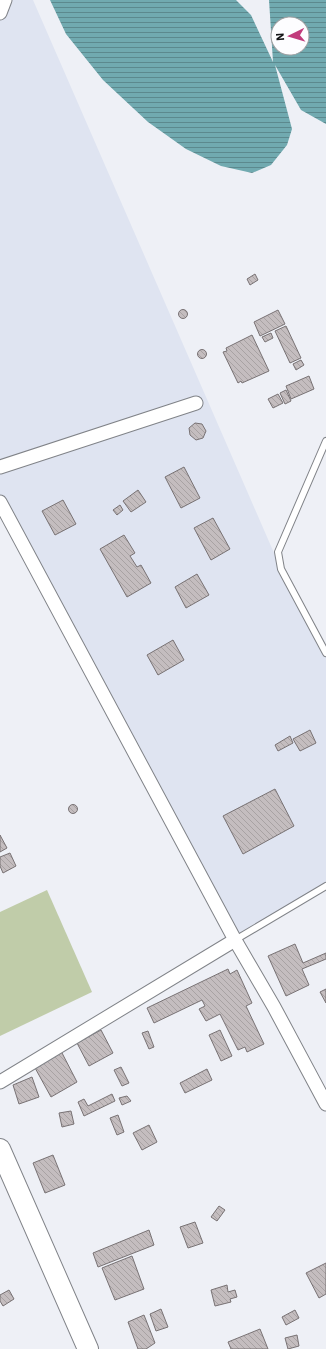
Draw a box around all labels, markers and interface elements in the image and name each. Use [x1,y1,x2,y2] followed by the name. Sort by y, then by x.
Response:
[270,16,310,56] north arrow
[273,32,287,41] text: N

